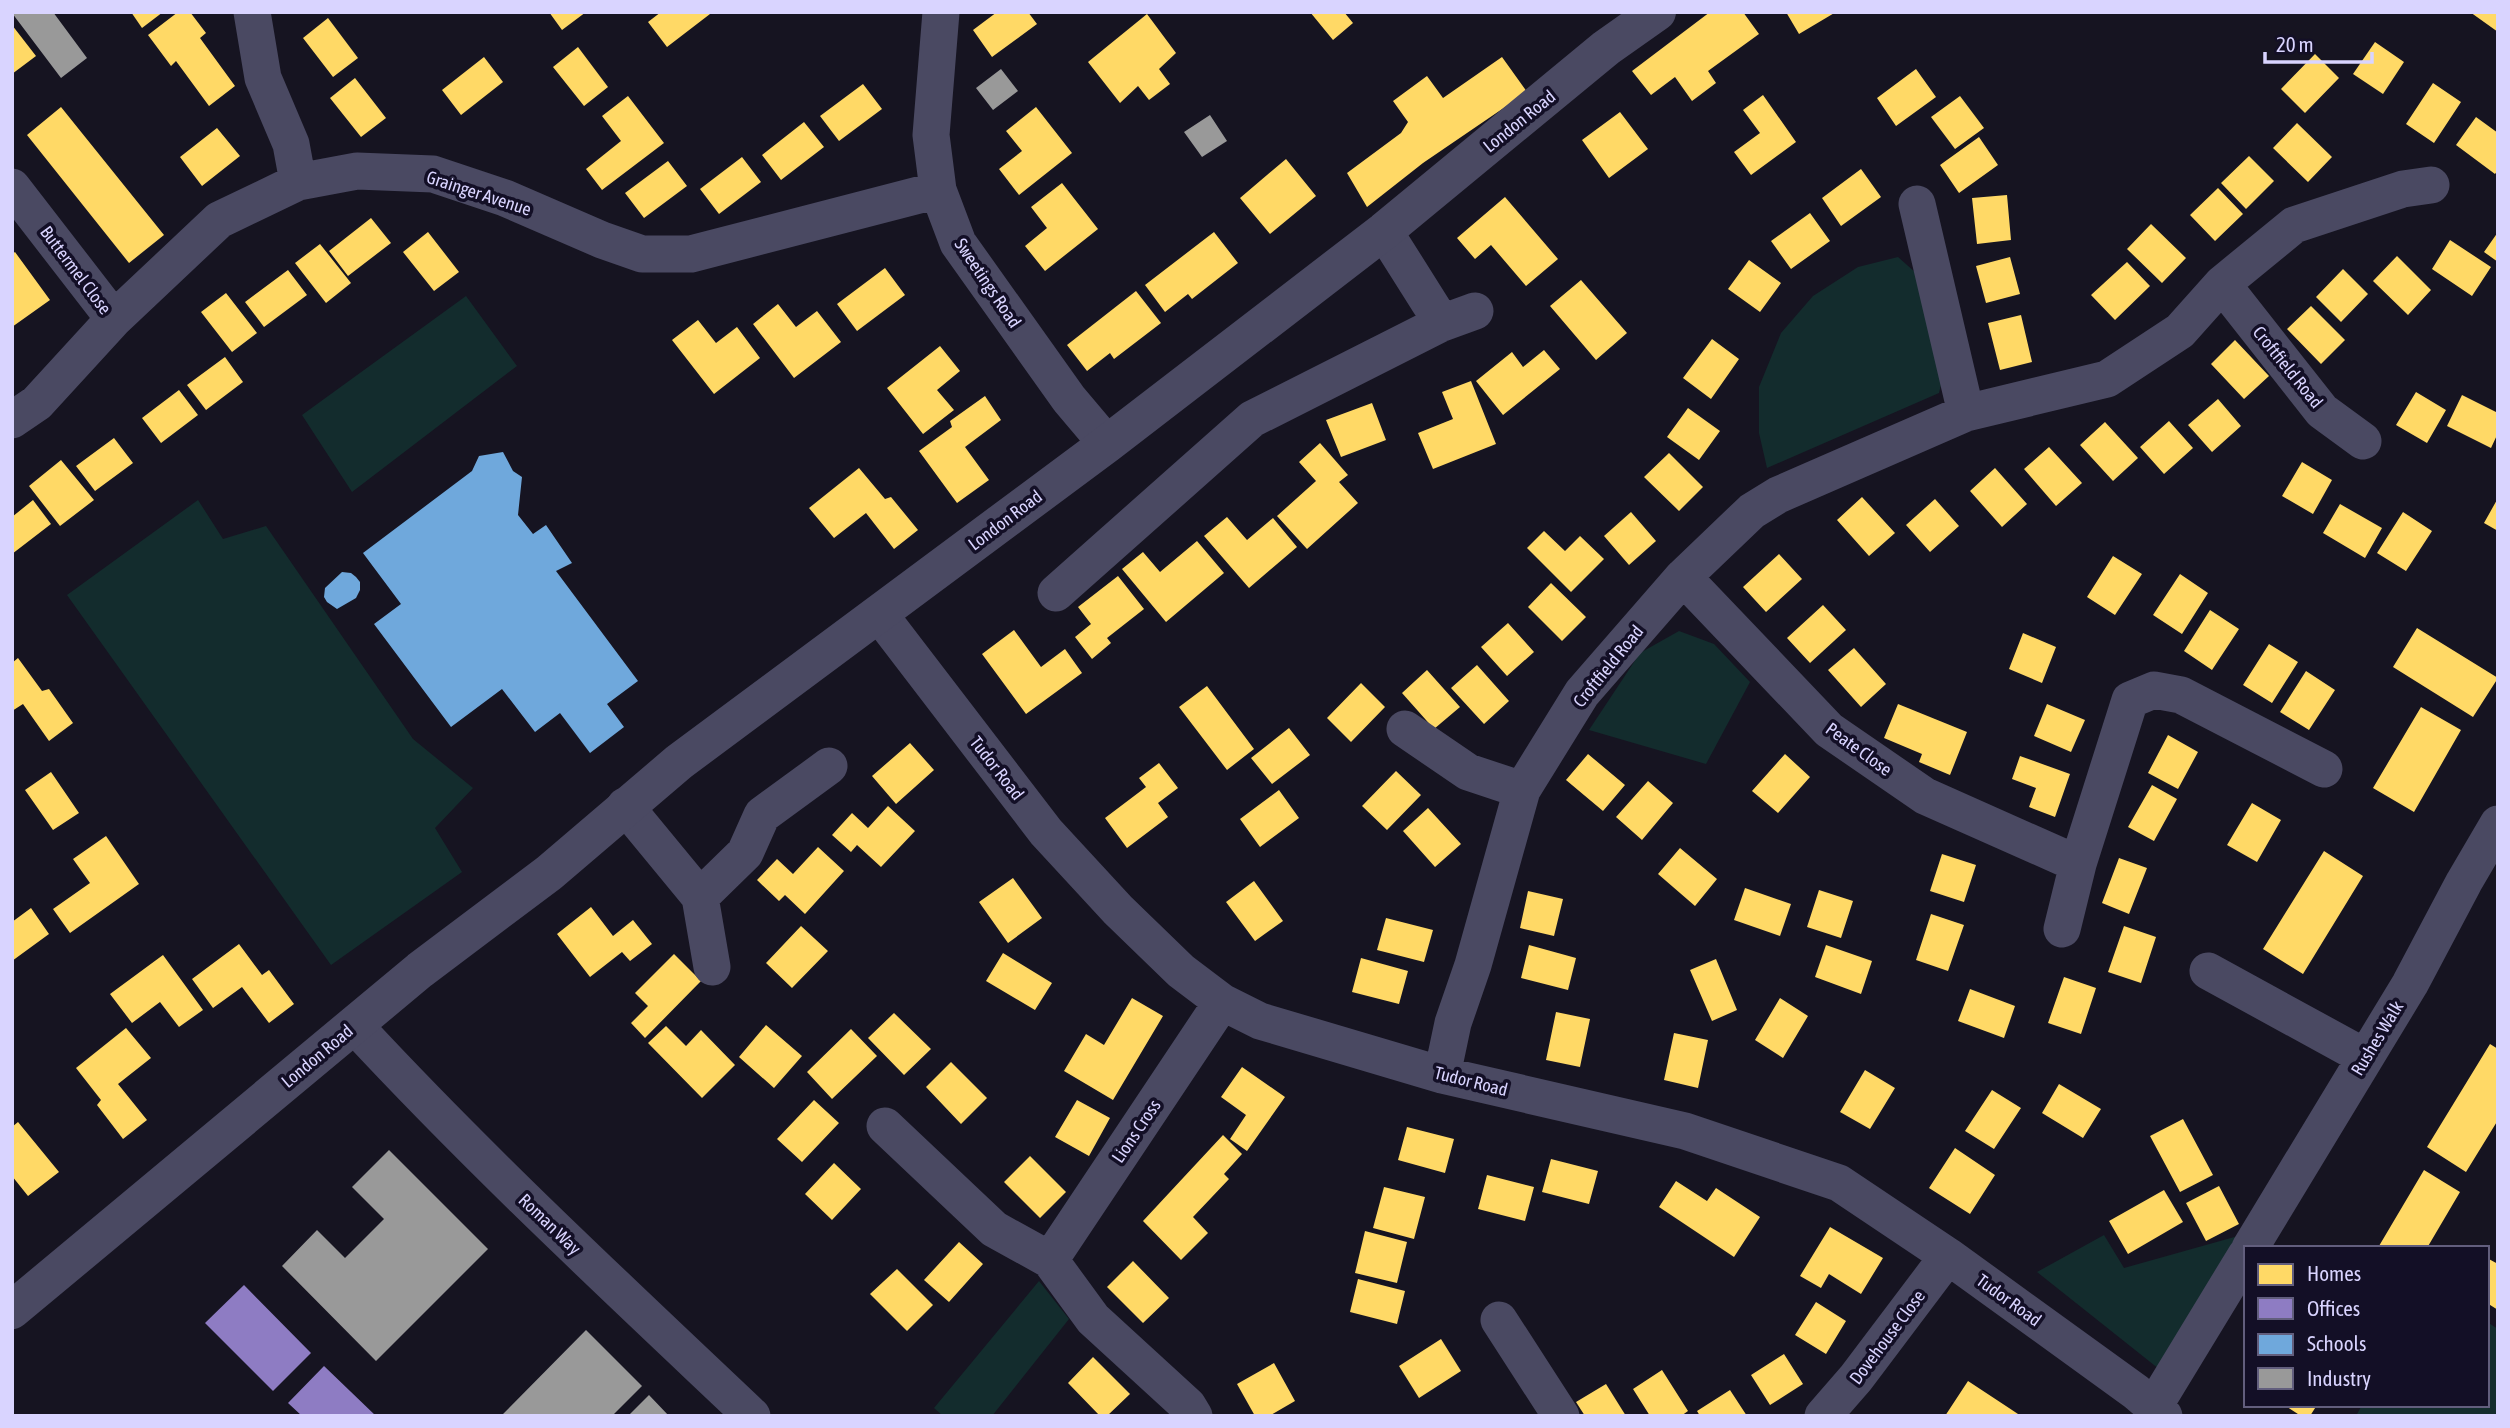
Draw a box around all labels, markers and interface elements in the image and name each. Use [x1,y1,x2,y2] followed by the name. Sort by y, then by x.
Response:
[2265,21,2372,65] scale bar
[2276,32,2314,56] text: 20 m
[1479,86,1559,156] street label: London Road
[424,166,534,220] street label: Grainger Avenue
[36,222,116,318] street label: Buttermel Close
[950,234,1026,332] street label: Sweetings Road
[2249,322,2327,412] street label: Croftfield Road
[964,486,1046,554] street label: London Road
[1569,621,1647,711] street label: Croftfield Road
[1822,718,1896,780] street label: Peate Close
[966,732,1028,804] street label: Tudor Road
[2347,997,2408,1079] street label: Rushes Walk
[277,1020,357,1092] street label: London Road
[1432,1062,1510,1100] street label: Tudor Road
[1107,1095,1165,1167] street label: Lions Cross
[515,1189,585,1259] street label: Roman Way
[2244,1246,2489,1407] legend
[2307,1261,2361,1285] text: Homes
[1973,1270,2045,1330] street label: Tudor Road
[1845,1286,1929,1388] street label: Dovehouse Close
[2307,1296,2360,1320] text: Offices
[2307,1331,2367,1355] text: Schools
[2307,1366,2371,1390] text: Industry

